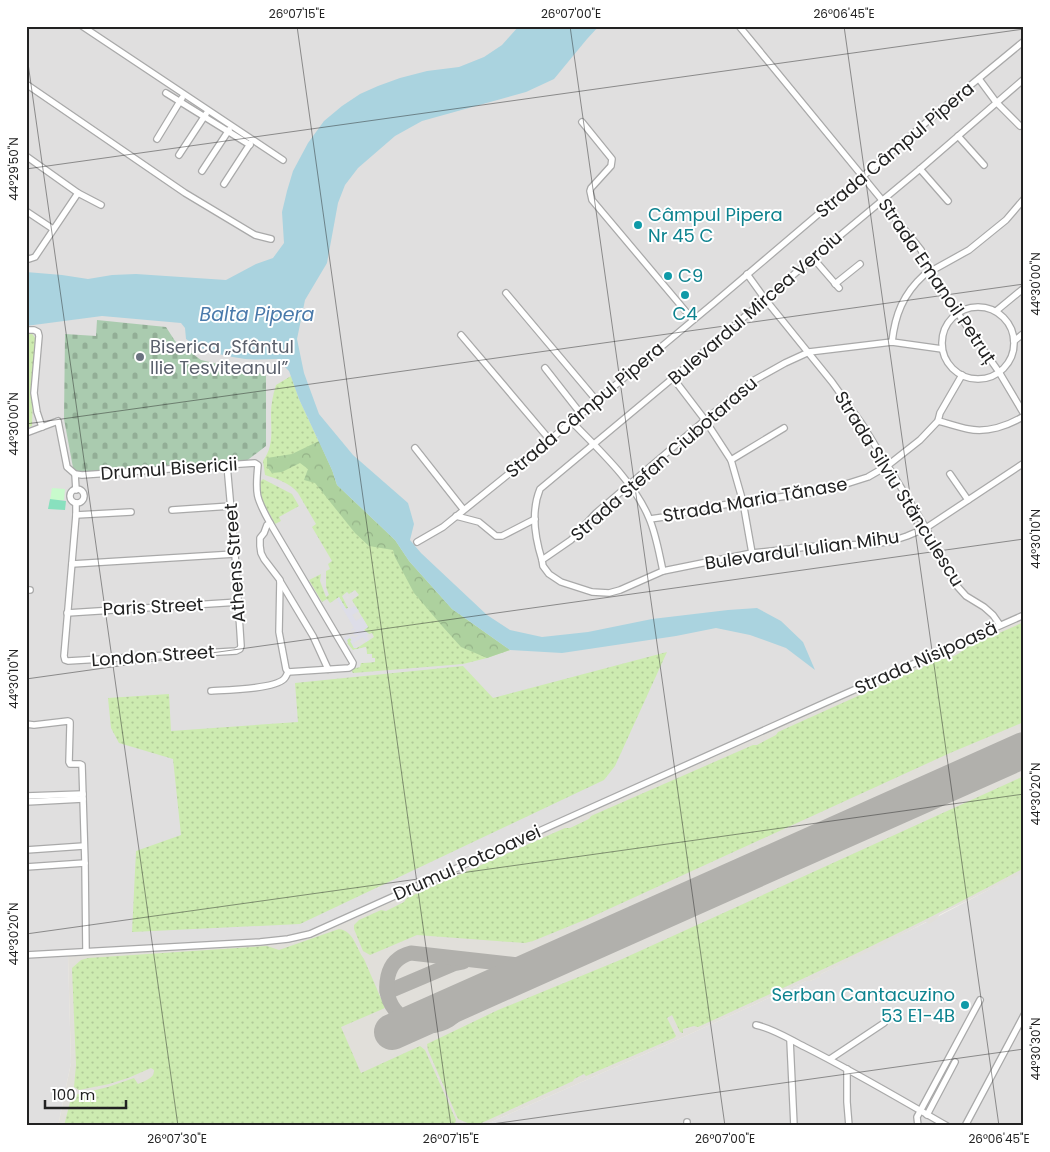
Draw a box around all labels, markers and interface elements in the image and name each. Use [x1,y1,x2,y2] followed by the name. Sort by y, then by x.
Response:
[269,5,325,22] text: 26°07'15"E
[541,5,601,22] text: 26°07'00"E
[813,5,875,22] text: 26°06'45"E
[810,76,979,223] street label: Strada Câmpul Pipera
[5,137,22,201] text: 44°29'50"N
[873,193,1002,368] street label: Strada Emanoil Petruț
[648,202,783,248] place label: Câmpul Pipera Nr 45 C
[632,219,644,231] marker: Câmpul Pipera Nr 45 C
[662,225,847,390] street label: Bulevardul Mircea Veroiu
[1027,252,1044,316] text: 44°30'00"N
[678,263,703,288] place label: C9
[662,270,674,282] marker: C9
[679,289,691,301] marker: C4
[200,301,315,328] water label: Balta Pipera
[672,301,698,326] place label: C4
[150,334,294,380] place label: Biserica „Sfântul Ilie Tesviteanul”
[500,336,669,483] street label: Strada Câmpul Pipera
[134,351,146,363] marker: Biserica „Sfântul Ilie Tesviteanul”
[565,370,762,547] street label: Strada Stefan Ciubotarasu
[829,386,970,591] street label: Strada Silviu Stănculescu
[5,392,22,456] text: 44°30'00"N
[100,451,238,486] street label: Drumul Bisericii
[661,471,849,528] street label: Strada Maria Tănase
[218,502,251,624] street label: Athens Street
[1027,509,1044,569] text: 44°30'10"N
[703,523,901,576] street label: Bulevardul Iulian Mihu
[102,591,204,622] street label: Paris Street
[851,615,1001,700] street label: Strada Nisipoasă
[90,639,215,672] street label: London Street
[5,649,22,709] text: 44°30'10"N
[1027,763,1044,825] text: 44°30'20"N
[389,819,545,906] street label: Drumul Potcoavei
[5,903,22,965] text: 44°30'20"N
[771,982,955,1028] place label: Serban Cantacuzino 53 E1-4B
[959,999,971,1011] marker: Serban Cantacuzino 53 E1-4B
[1027,1017,1044,1081] text: 44°30'30"N
[45,1077,126,1109] scale bar
[52,1084,95,1105] text: 100 m
[147,1130,207,1147] text: 26°07'30"E
[423,1130,479,1147] text: 26°07'15"E
[695,1130,755,1147] text: 26°07'00"E
[968,1130,1030,1147] text: 26°06'45"E

